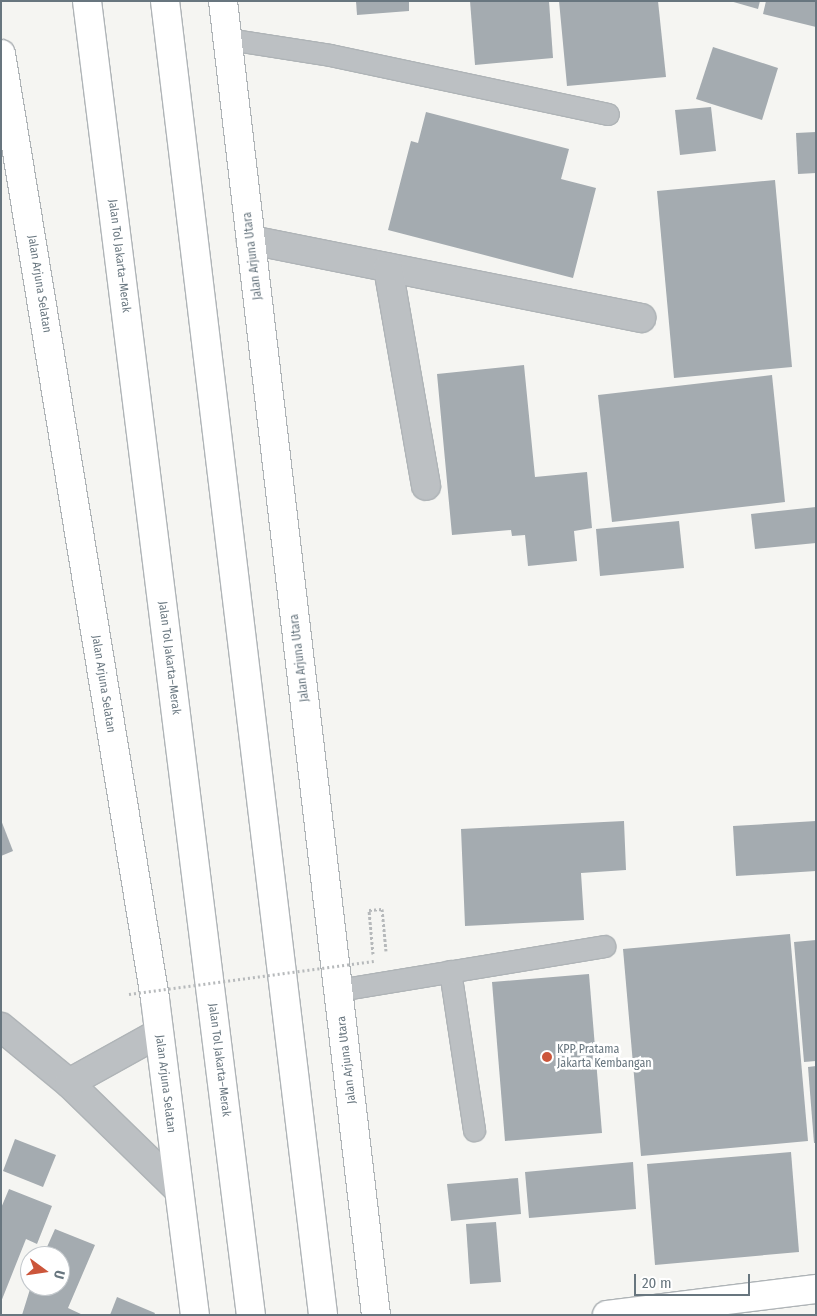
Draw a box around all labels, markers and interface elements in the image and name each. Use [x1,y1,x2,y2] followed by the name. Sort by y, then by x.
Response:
[105,199,133,313] street label: Jalan Tol Jakarta–Merak
[240,211,266,301] street label: Jalan Arjuna Utara
[24,234,54,334] street label: Jalan Arjuna Selatan
[155,601,183,715] street label: Jalan Tol Jakarta–Merak
[287,613,313,703] street label: Jalan Arjuna Utara
[88,634,118,734] street label: Jalan Arjuna Selatan
[205,1003,233,1117] street label: Jalan Tol Jakarta–Merak
[334,1015,360,1105] street label: Jalan Arjuna Utara
[152,1034,178,1134] street label: Jalan Arjuna Selatan
[557,1043,652,1071] place label: KPP Pratama Jakarta Kembangan
[541,1051,553,1063] marker: KPP Pratama Jakarta Kembangan
[20,1246,70,1296] north arrow
[637,1264,753,1296] scale bar
[50,1268,68,1281] text: U
[642,1274,672,1292] text: 20 m

